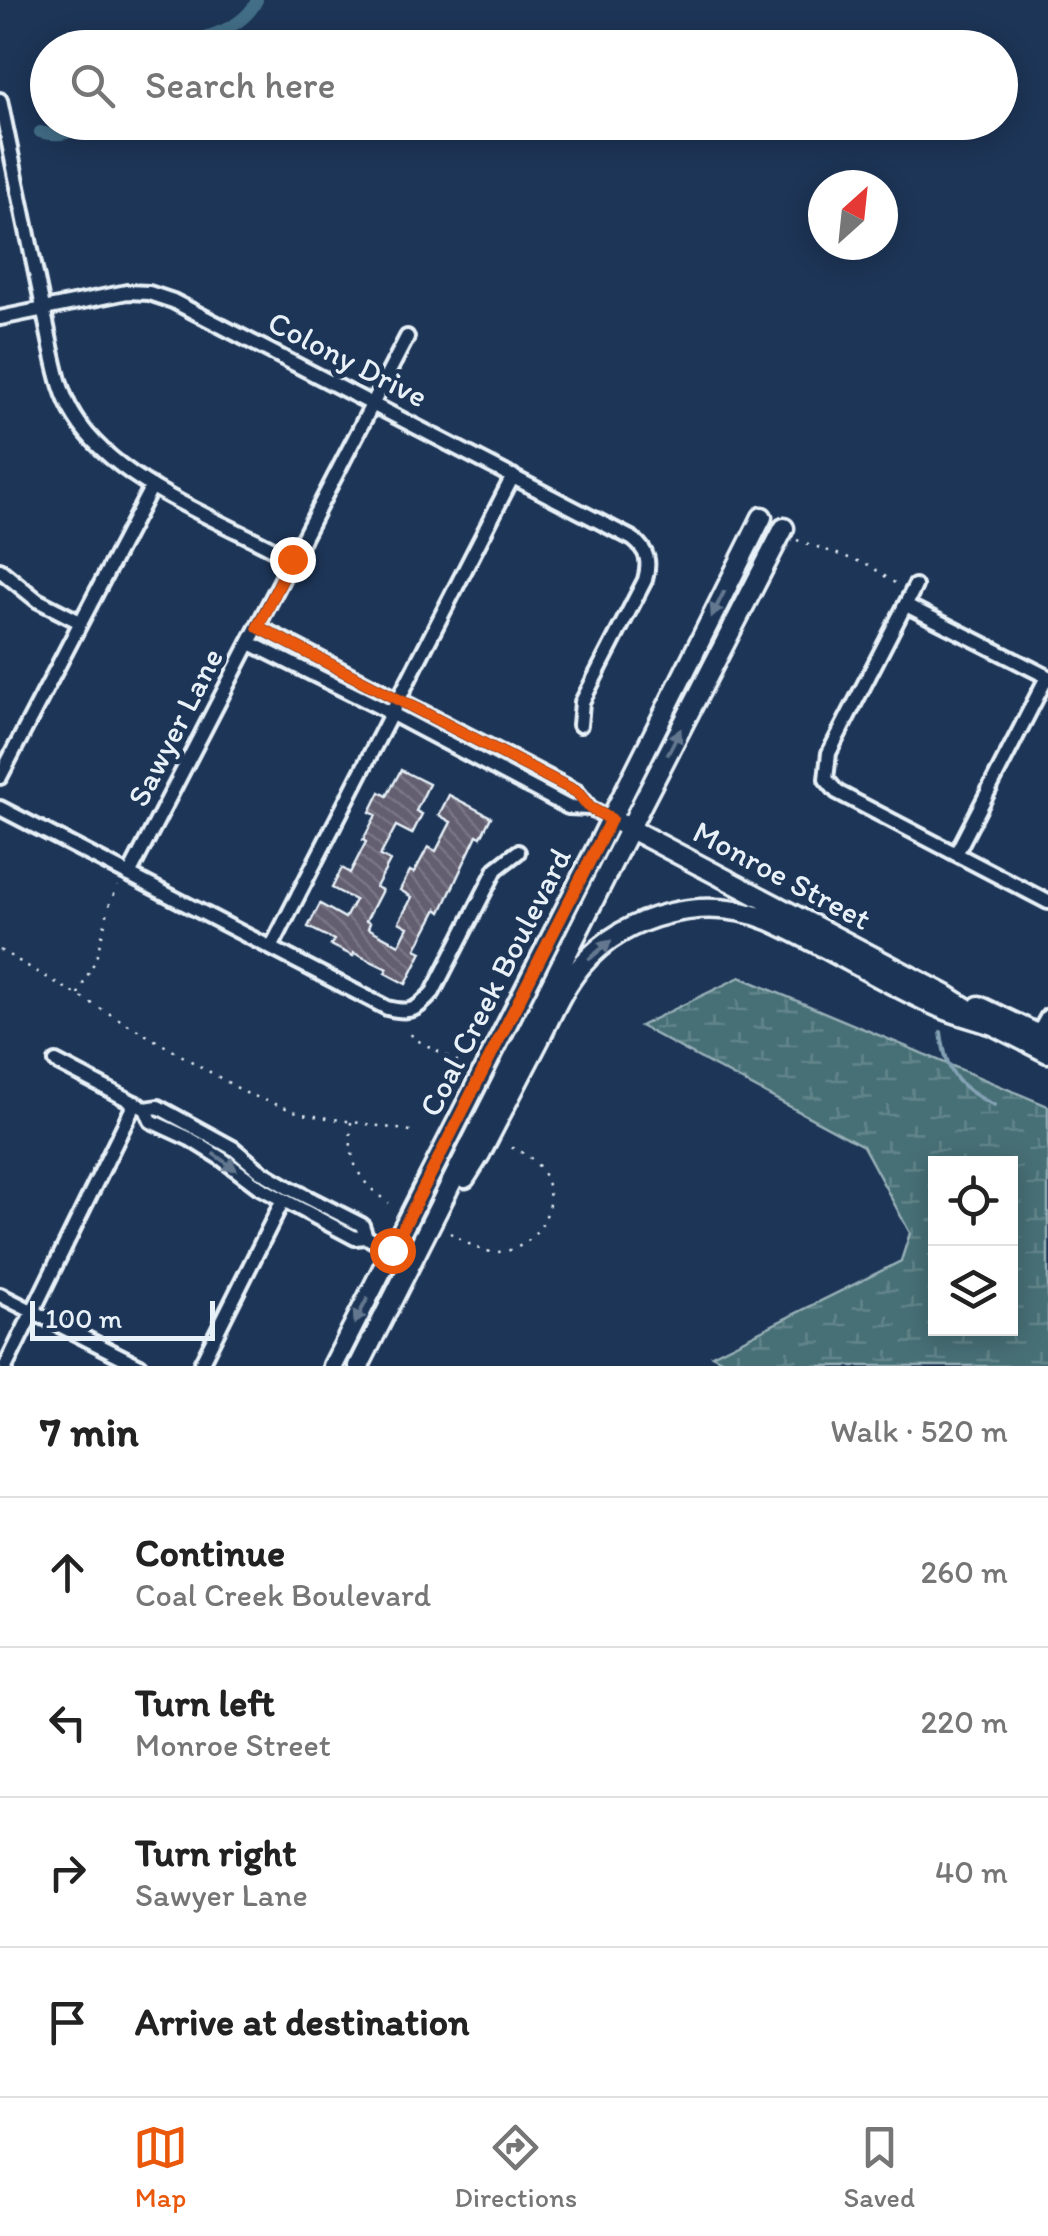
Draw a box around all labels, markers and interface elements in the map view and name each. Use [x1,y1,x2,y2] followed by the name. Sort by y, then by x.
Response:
[30,30,1018,140] search box
[65,58,120,113] icon: search
[145,62,336,108] text: Search here
[808,170,898,260] north arrow
[262,303,434,415] street label: Colony Drive
[270,537,316,583] route end
[710,590,727,619] one-way arrow
[119,641,231,813] street label: Sawyer Lane
[665,727,682,756] one-way arrow
[687,812,877,938] street label: Monroe Street
[411,841,579,1123] street label: Coal Creek Boulevard
[587,940,612,961] one-way arrow
[212,1152,238,1171] one-way arrow
[928,1156,1018,1336] map controls
[928,1156,1018,1246] button: locate
[370,1228,416,1274] route start
[928,1246,1018,1336] button: layers
[30,1296,215,1340] scale bar
[353,1297,370,1326] one-way arrow
[45,1301,122,1335] text: 100 m
[40,1406,139,1457] text: 7 min
[830,1412,1008,1450] text: Walk · 520 m
[135,1530,285,1576] text: Continue
[40,1545,95,1600] icon: ahead
[920,1553,1008,1591] text: 260 m
[135,1576,431,1614] text: Coal Creek Boulevard
[135,1680,275,1726] text: Turn left
[40,1695,95,1750] icon: left
[921,1703,1008,1741] text: 220 m
[135,1726,331,1764] text: Monroe Street
[135,1830,297,1876] text: Turn right
[40,1845,95,1900] icon: right
[935,1853,1008,1891] text: 40 m
[135,1876,308,1914] text: Sawyer Lane
[40,1995,95,2050] icon: arrive
[135,1999,470,2045] text: Arrive at destination
[133,2120,188,2214] tab: Map
[454,2120,577,2214] tab: Directions
[843,2120,915,2214] tab: Saved

